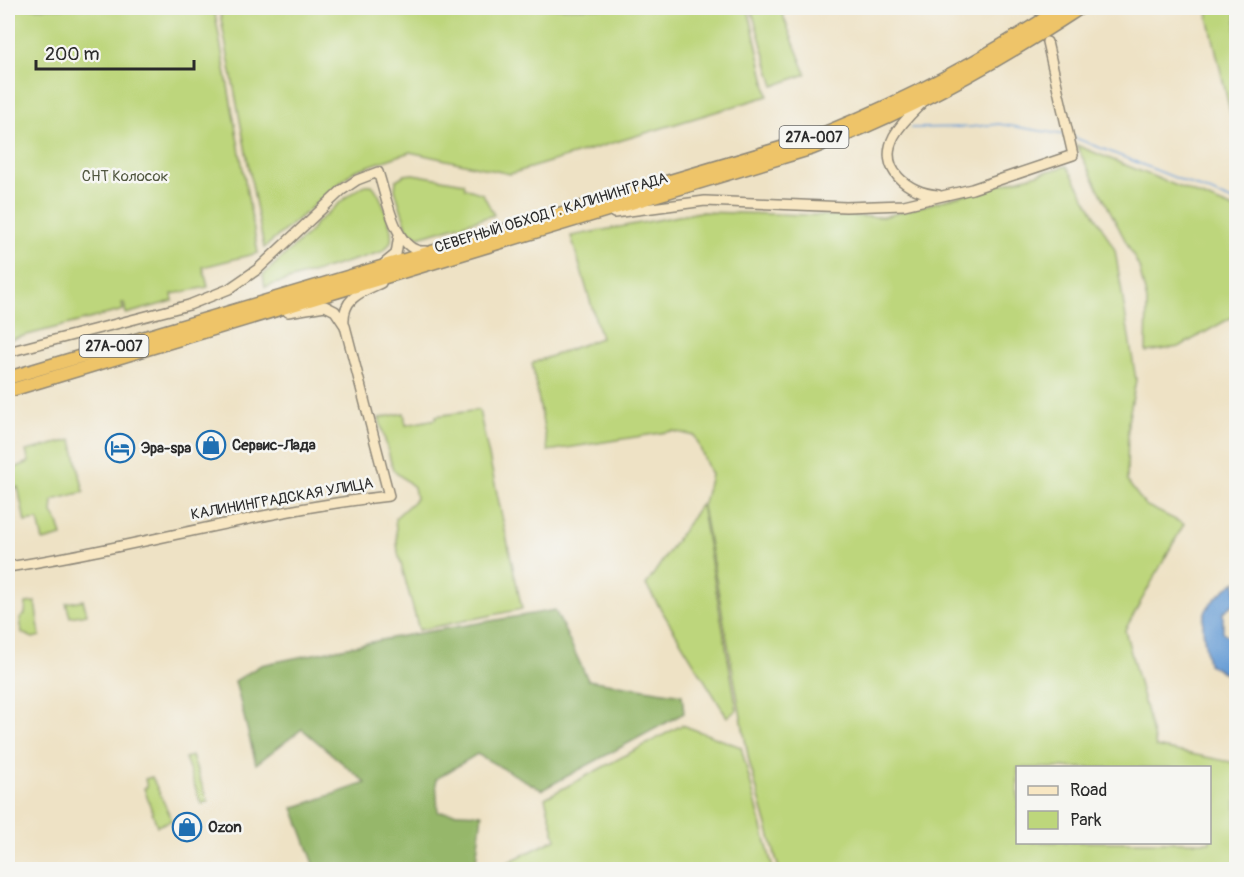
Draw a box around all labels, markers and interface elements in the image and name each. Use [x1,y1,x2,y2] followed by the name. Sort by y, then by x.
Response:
[36,33,194,71] scale bar
[45,43,100,66] text: 200 m
[780,126,848,148] road number: 27А-007
[82,167,168,186] park label: СНТ Колосок
[432,168,670,258] street label: СЕВЕРНЫЙ ОБХОД Г. КАЛИНИНГРАДА
[80,335,148,357] road number: 27А-007
[195,429,227,461] shop icon: Сервис-Лада
[104,432,136,464] hotel icon: Эра-spa
[232,436,316,455] place label: Сервис-Лада
[141,439,191,458] place label: Эра-spa
[189,474,375,524] street label: КАЛИНИНГРАДСКАЯ УЛИЦА
[1016,766,1211,844] legend
[1070,779,1107,802] text: Road
[1070,809,1102,832] text: Park
[171,811,203,843] shop icon: Ozon
[208,818,242,837] place label: Ozon

